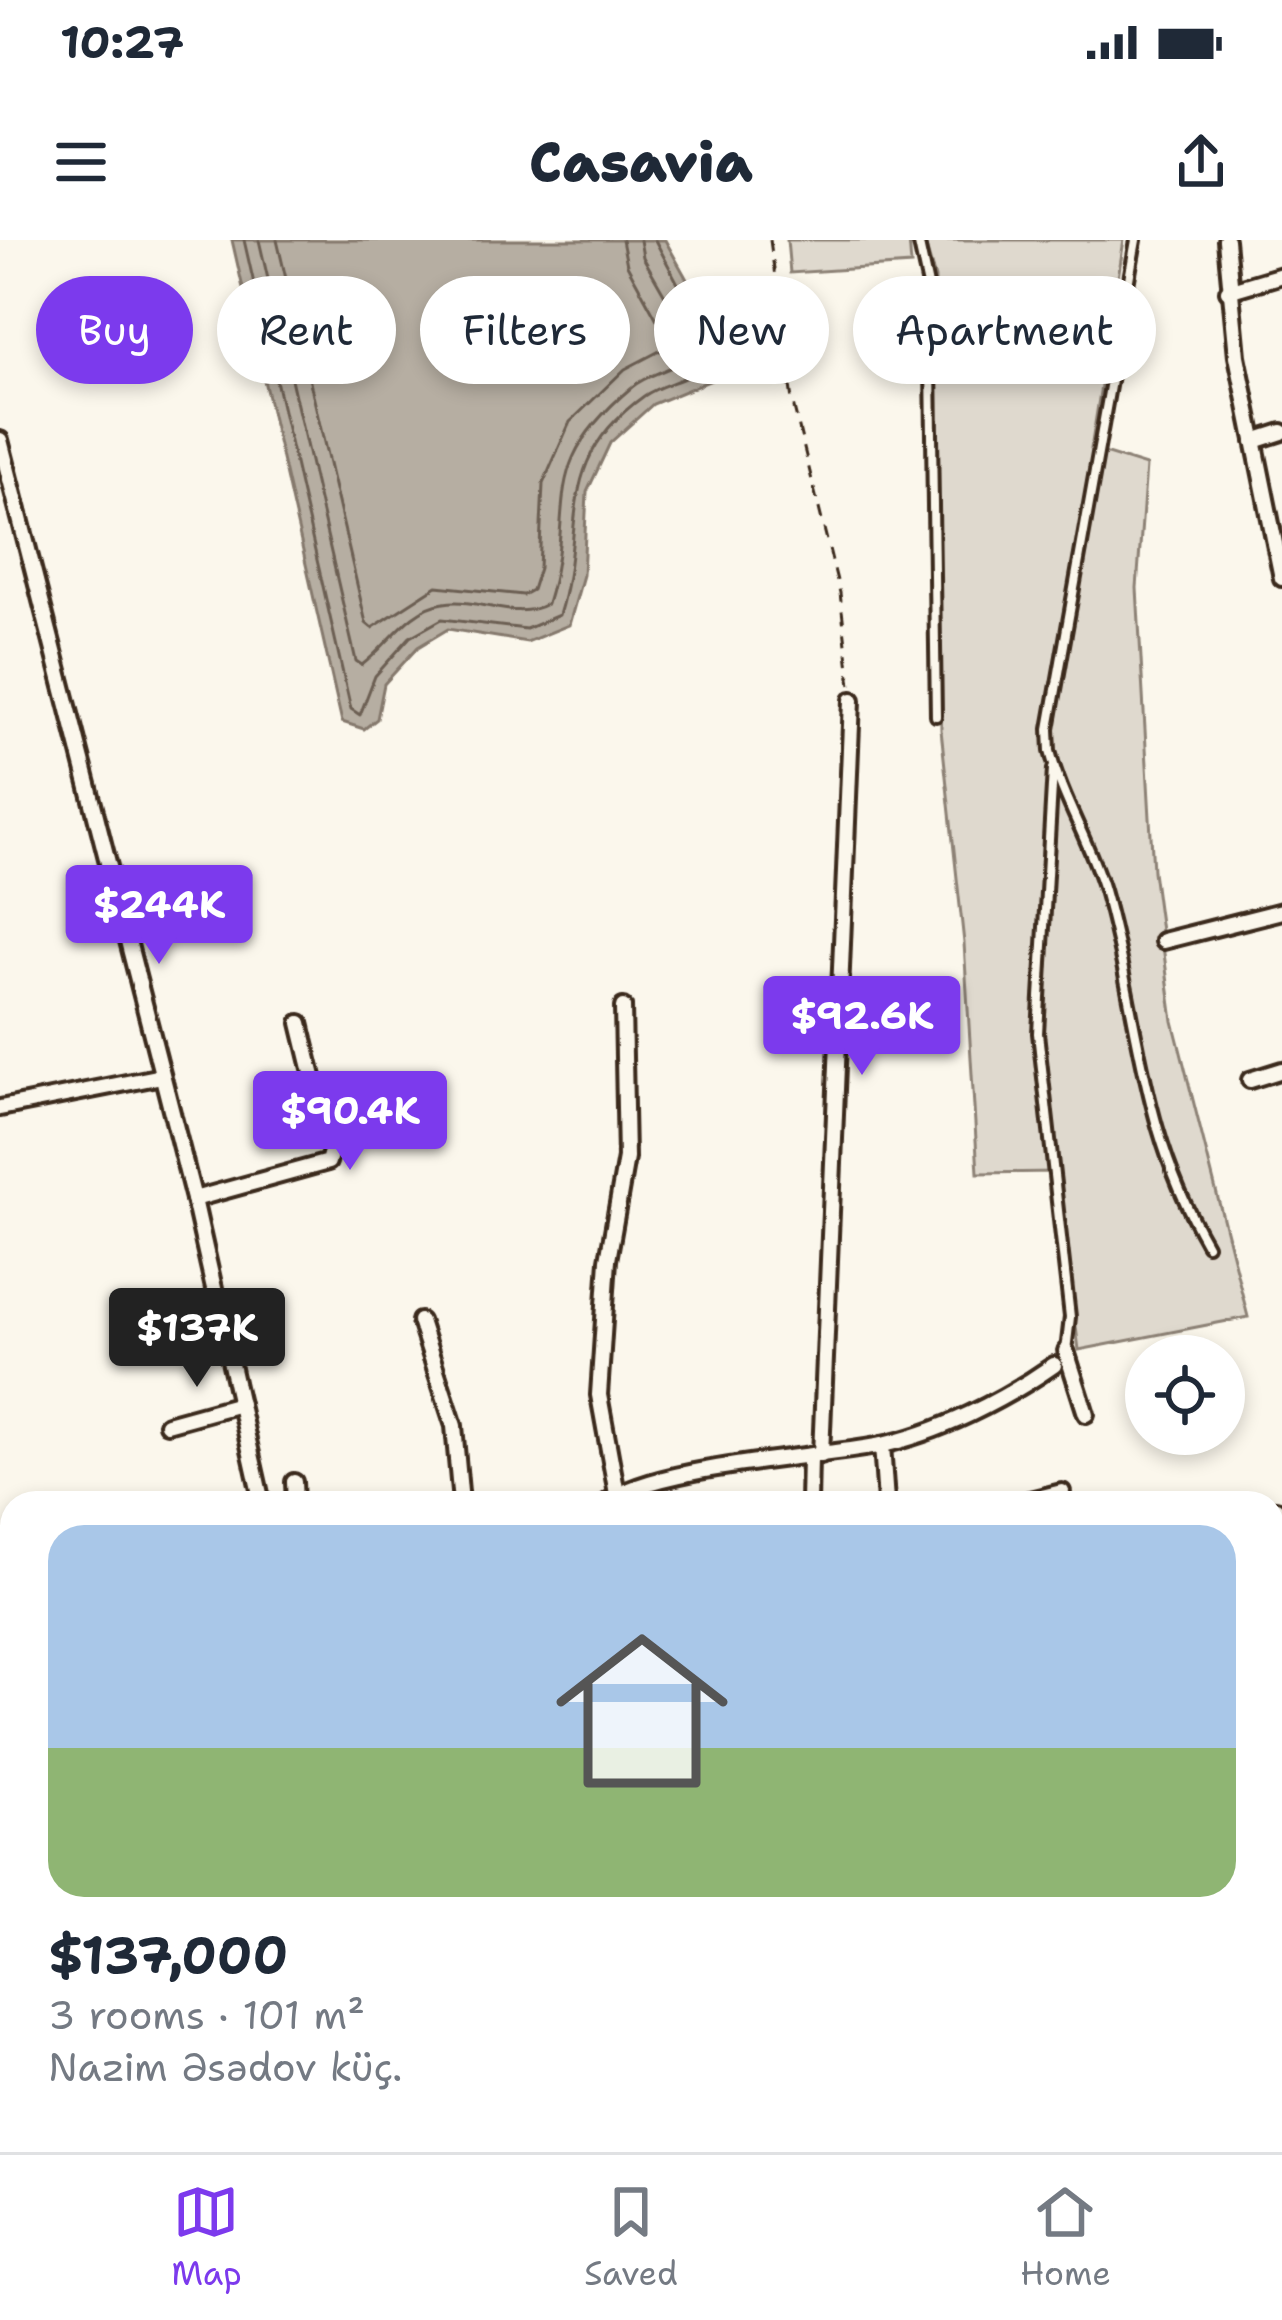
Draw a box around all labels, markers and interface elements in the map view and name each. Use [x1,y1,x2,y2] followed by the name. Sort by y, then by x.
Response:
[60,12,184,72] text: 10:27
[529,126,753,198] text: Casavia
[48,129,114,195] icon: menu
[1168,129,1234,195] icon: share
[36,276,193,384] chip: Buy
[217,276,396,384] chip: Rent
[420,276,630,384] chip: Filters
[654,276,829,384] chip: New
[853,276,1156,384] chip: Apartment
[75,865,243,967] pin: $244K
[93,878,225,930] text: $244K
[764,976,960,1078] pin: $92.6K
[790,989,934,1041] text: $92.6K
[252,1071,448,1173] pin: $90.4K
[280,1084,420,1136] text: $90.4K
[113,1288,281,1390] pin: $137K
[136,1301,258,1353] text: $137K
[1125,1335,1245,1455] map controls
[1125,1335,1245,1455] button: locate
[534,1603,750,1819] icon: home
[48,1921,288,1989] text: $137,000
[48,1989,365,2041] text: 3 rooms · 101 m²
[48,2041,402,2093] text: Nazim Əsədov küç.
[171,2179,242,2296] tab: Map
[584,2179,678,2296] tab: Saved
[1020,2179,1111,2296] tab: Home

